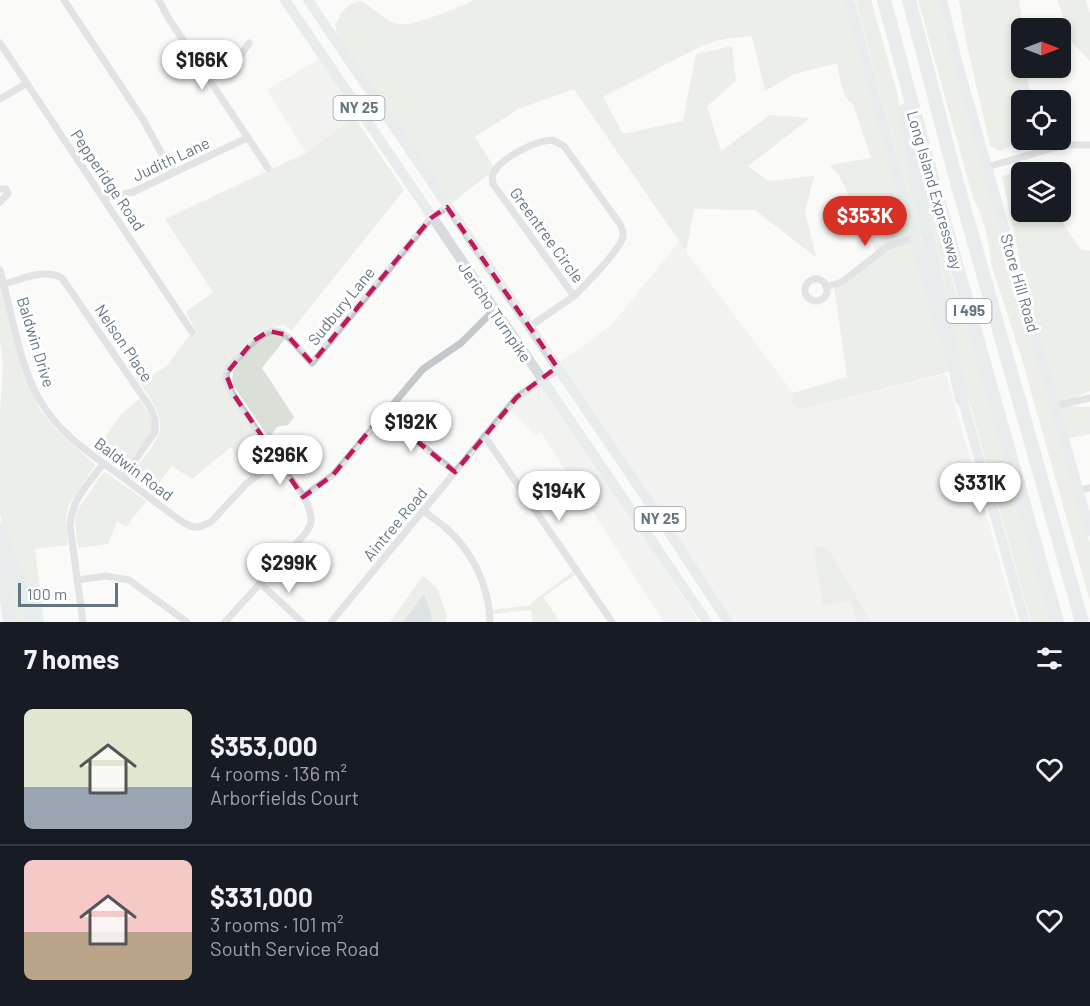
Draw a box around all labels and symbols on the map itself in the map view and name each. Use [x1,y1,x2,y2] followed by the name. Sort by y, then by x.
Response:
[1011,18,1071,78] north arrow
[160,40,244,91] pin: $166K
[334,96,385,120] road number: NY 25
[904,108,967,272] street label: Long Island Expressway
[68,125,149,234] street label: Pepperidge Road
[129,132,212,185] street label: Judith Lane
[506,183,588,286] street label: Greentree Circle
[823,196,907,247] pin: $353K
[997,231,1044,334] street label: Store Hill Road
[455,258,536,366] street label: Jericho Turnpike
[303,263,378,349] street label: Sudbury Lane
[14,294,59,389] street label: Baldwin Drive
[946,299,992,323] road number: I 495
[92,300,157,385] street label: Nelson Place
[369,402,453,453] pin: $192K
[91,433,177,504] street label: Baldwin Road
[238,435,322,486] pin: $296K
[938,463,1022,514] pin: $331K
[517,471,601,522] pin: $194K
[359,483,431,564] street label: Aintree Road
[634,507,686,531] road number: NY 25
[247,543,331,594] pin: $299K
[18,580,118,608] scale bar

